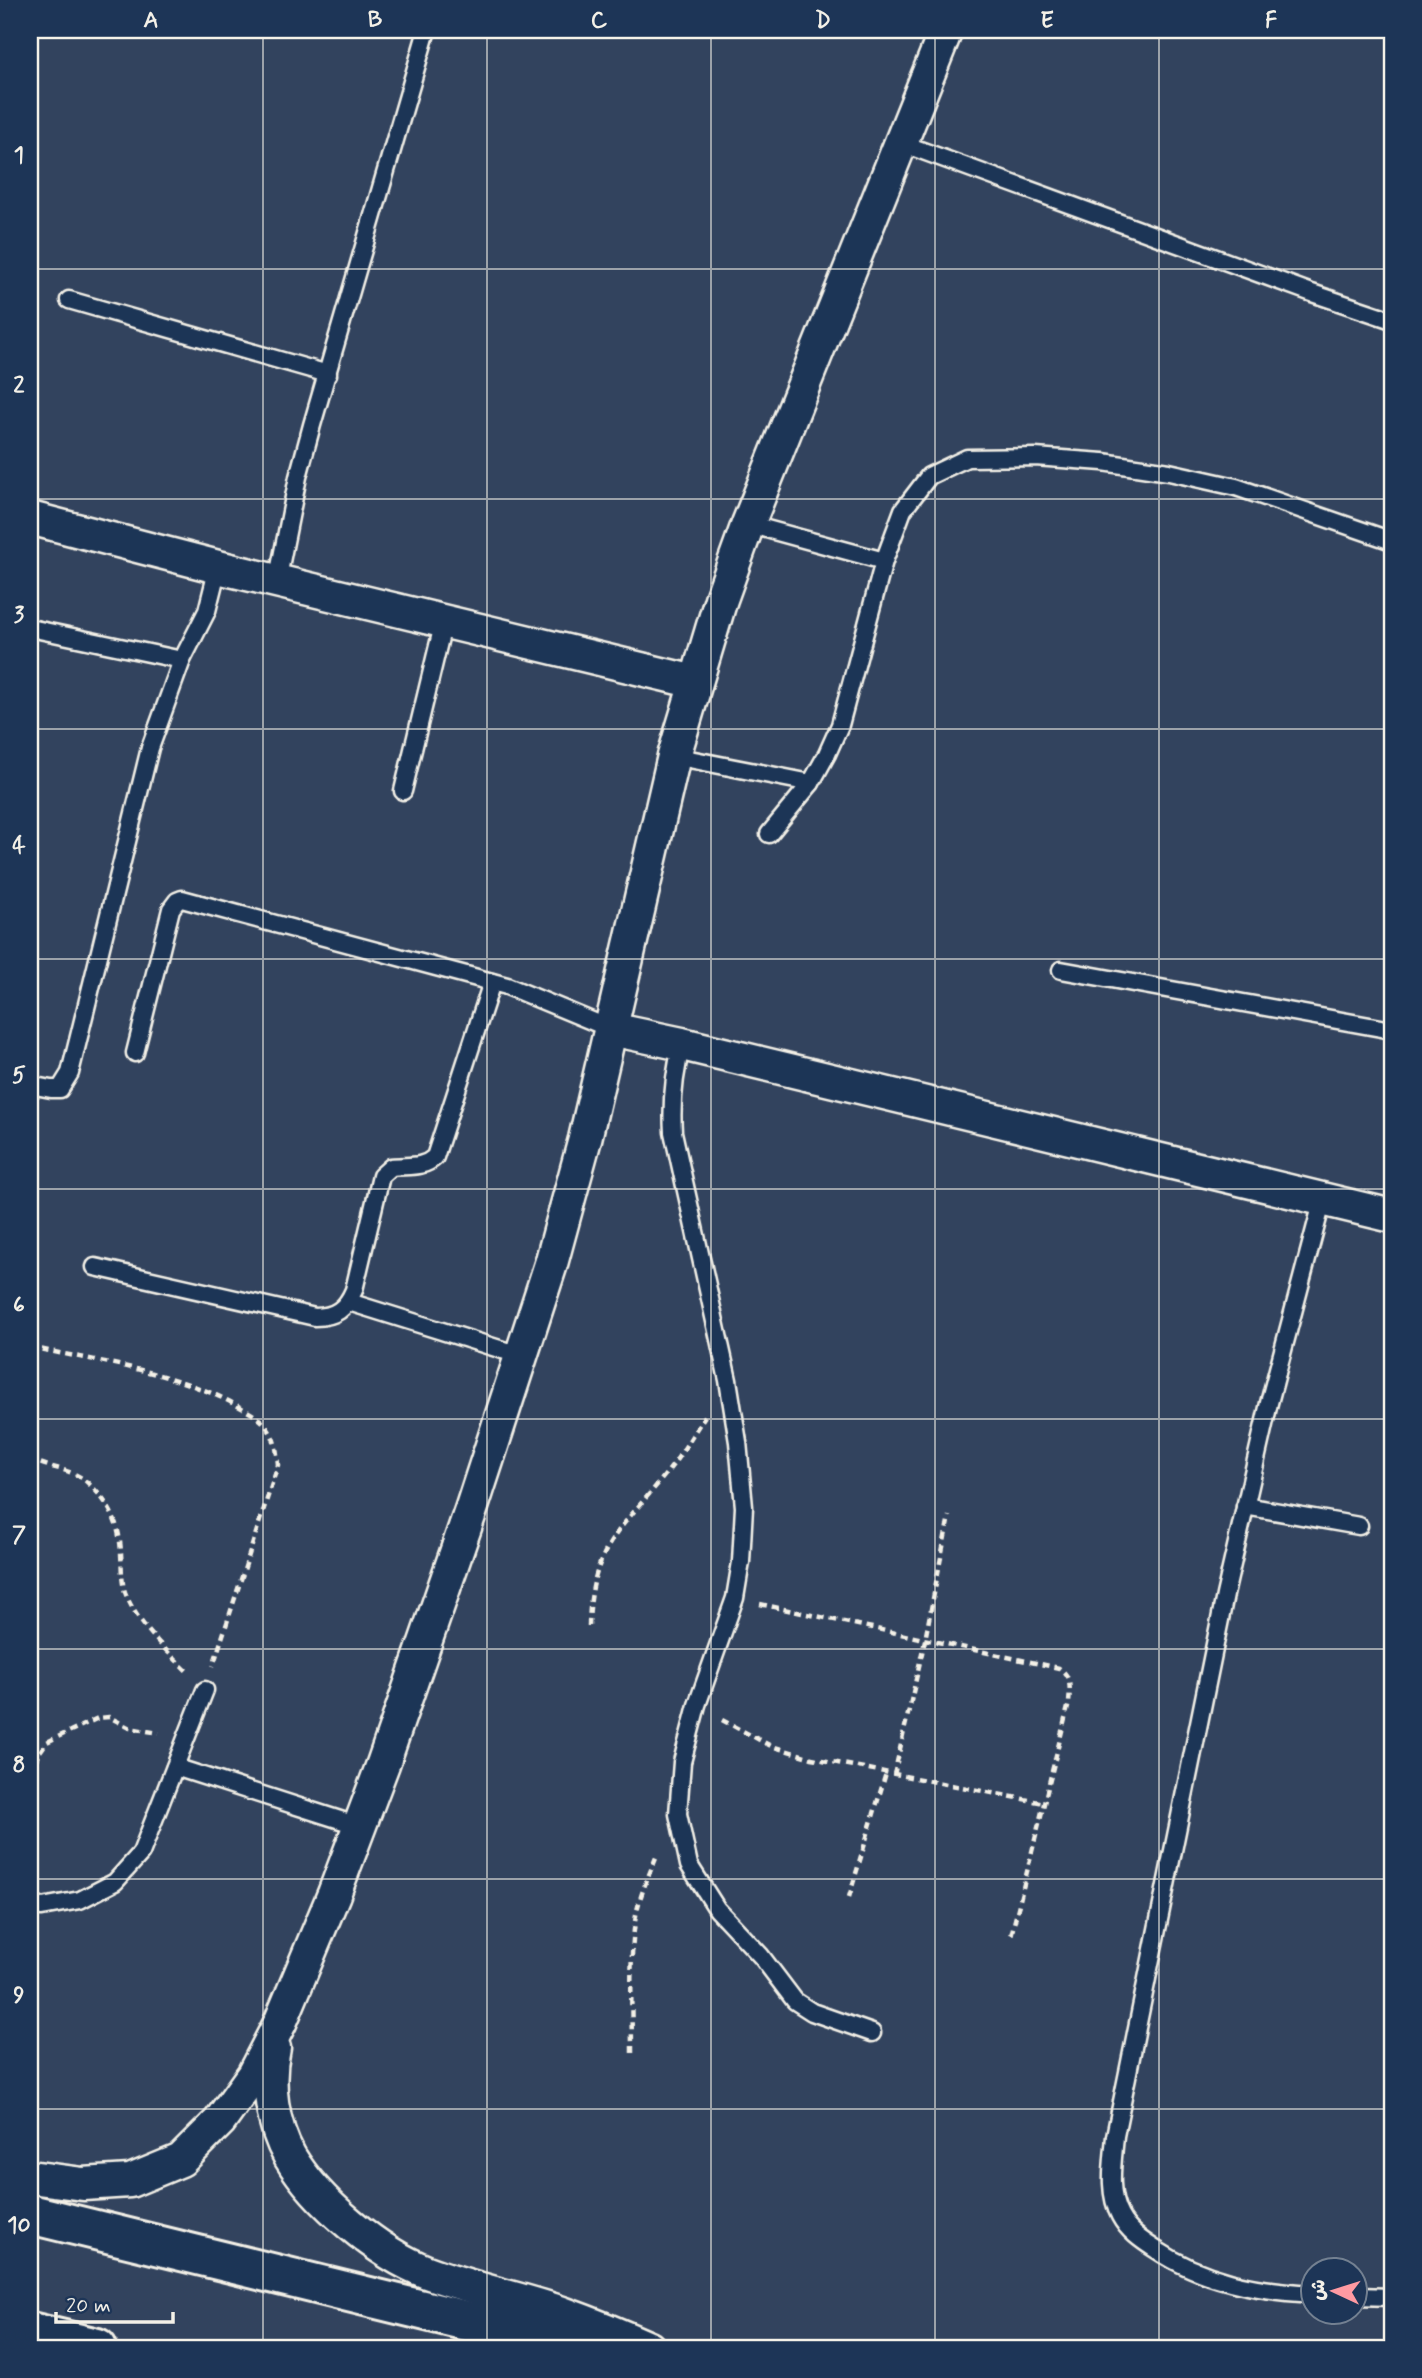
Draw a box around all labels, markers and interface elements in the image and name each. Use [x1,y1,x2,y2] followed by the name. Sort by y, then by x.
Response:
[143,6,159,36] text: A
[368,6,383,36] text: B
[591,6,608,36] text: C
[815,6,831,36] text: D
[1040,6,1054,36] text: E
[1265,6,1277,36] text: F
[14,141,24,171] text: 1
[13,371,25,401] text: 2
[14,601,25,631] text: 3
[12,831,26,861] text: 4
[12,1061,26,1091] text: 5
[13,1291,25,1321] text: 6
[12,1521,26,1551] text: 7
[13,1751,25,1781] text: 8
[13,1981,25,2011] text: 9
[7,2211,31,2241] text: 10
[1300,2256,1370,2326] north arrow
[1305,2279,1332,2301] text: ش
[56,2280,173,2324] scale bar
[66,2292,111,2320] text: 20 m

